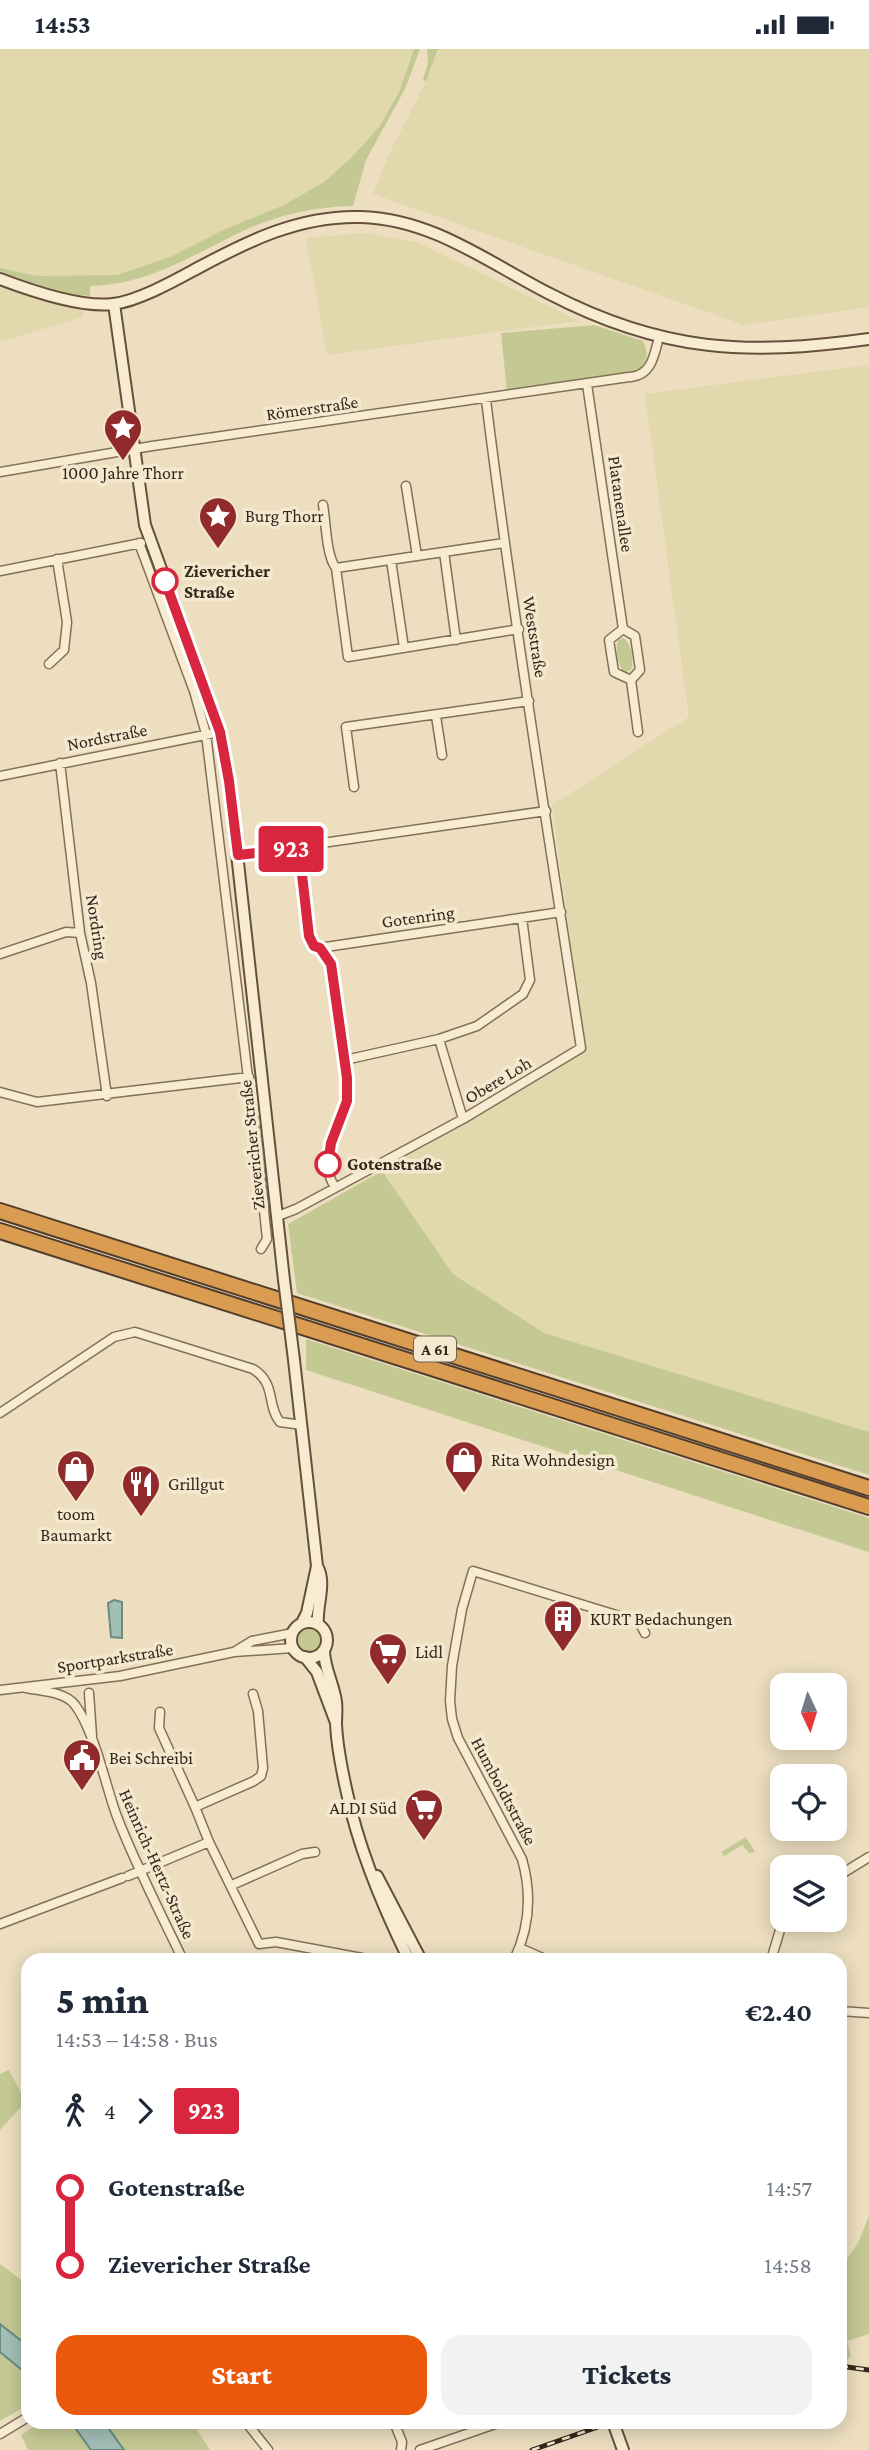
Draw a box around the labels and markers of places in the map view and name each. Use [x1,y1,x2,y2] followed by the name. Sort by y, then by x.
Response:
[102,407,144,462] place icon: 1000 Jahre Thorr
[62,463,184,483] place label: 1000 Jahre Thorr
[197,495,239,550] place icon: Burg Thorr
[245,506,324,526] place label: Burg Thorr
[184,561,270,602] place label: Zievericher Straße
[152,568,178,594] marker: Zievericher Straße
[315,1151,341,1177] marker: Gotenstraße
[347,1154,442,1174] place label: Gotenstraße
[443,1439,485,1494] shop icon: Rita Wohndesign
[55,1448,97,1503] shop icon: toom Baumarkt
[491,1450,615,1470] place label: Rita Wohndesign
[120,1463,162,1518] restaurant icon: Grillgut
[168,1474,225,1494] place label: Grillgut
[40,1504,113,1545] place label: toom Baumarkt
[542,1598,584,1653] building icon: KURT Bedachungen
[590,1609,733,1629] place label: KURT Bedachungen
[367,1631,409,1686] supermarket icon: Lidl
[415,1642,443,1662] place label: Lidl
[61,1737,103,1792] public building icon: Bei Schreibi
[109,1748,193,1768] place label: Bei Schreibi
[403,1787,445,1842] supermarket icon: ALDI Süd
[330,1798,398,1818] place label: ALDI Süd

